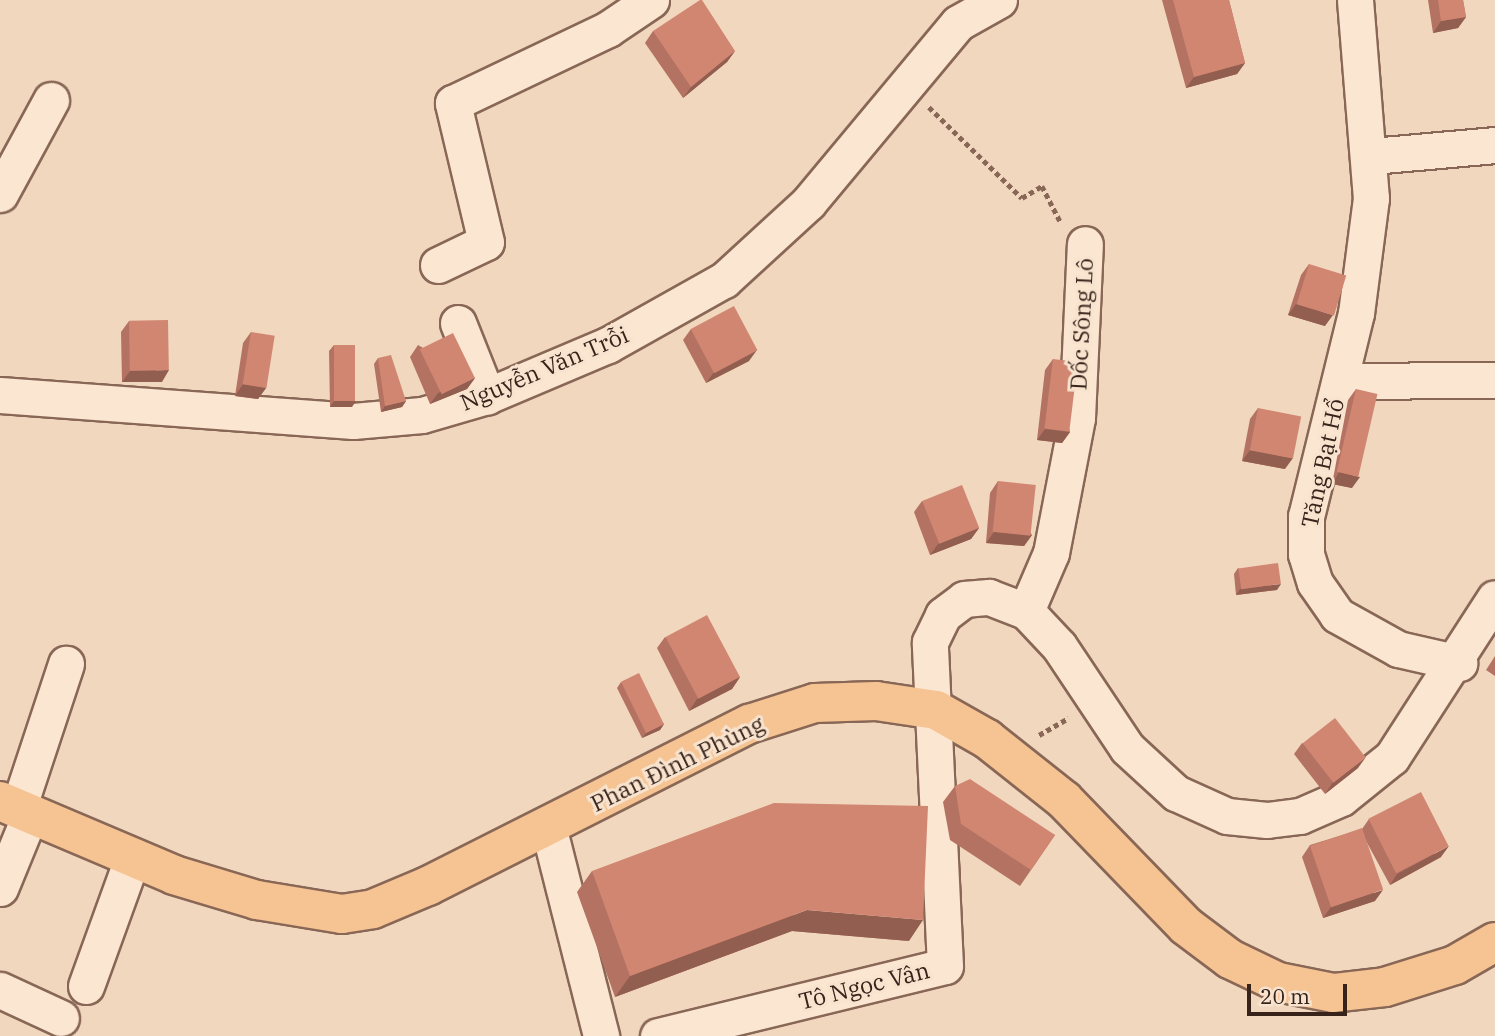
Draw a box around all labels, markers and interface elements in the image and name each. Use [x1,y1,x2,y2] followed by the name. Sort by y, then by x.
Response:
[1064,257,1098,391] street label: Dốc Sông Lô
[456,320,632,416] street label: Nguyễn Văn Trỗi
[1295,396,1349,530] street label: Tăng Bạt Hổ
[586,709,768,817] street label: Phan Đình Phùng
[796,955,932,1015] street label: Tô Ngọc Vân
[1250,970,1350,1014] scale bar
[1260,982,1310,1010] text: 20 m

